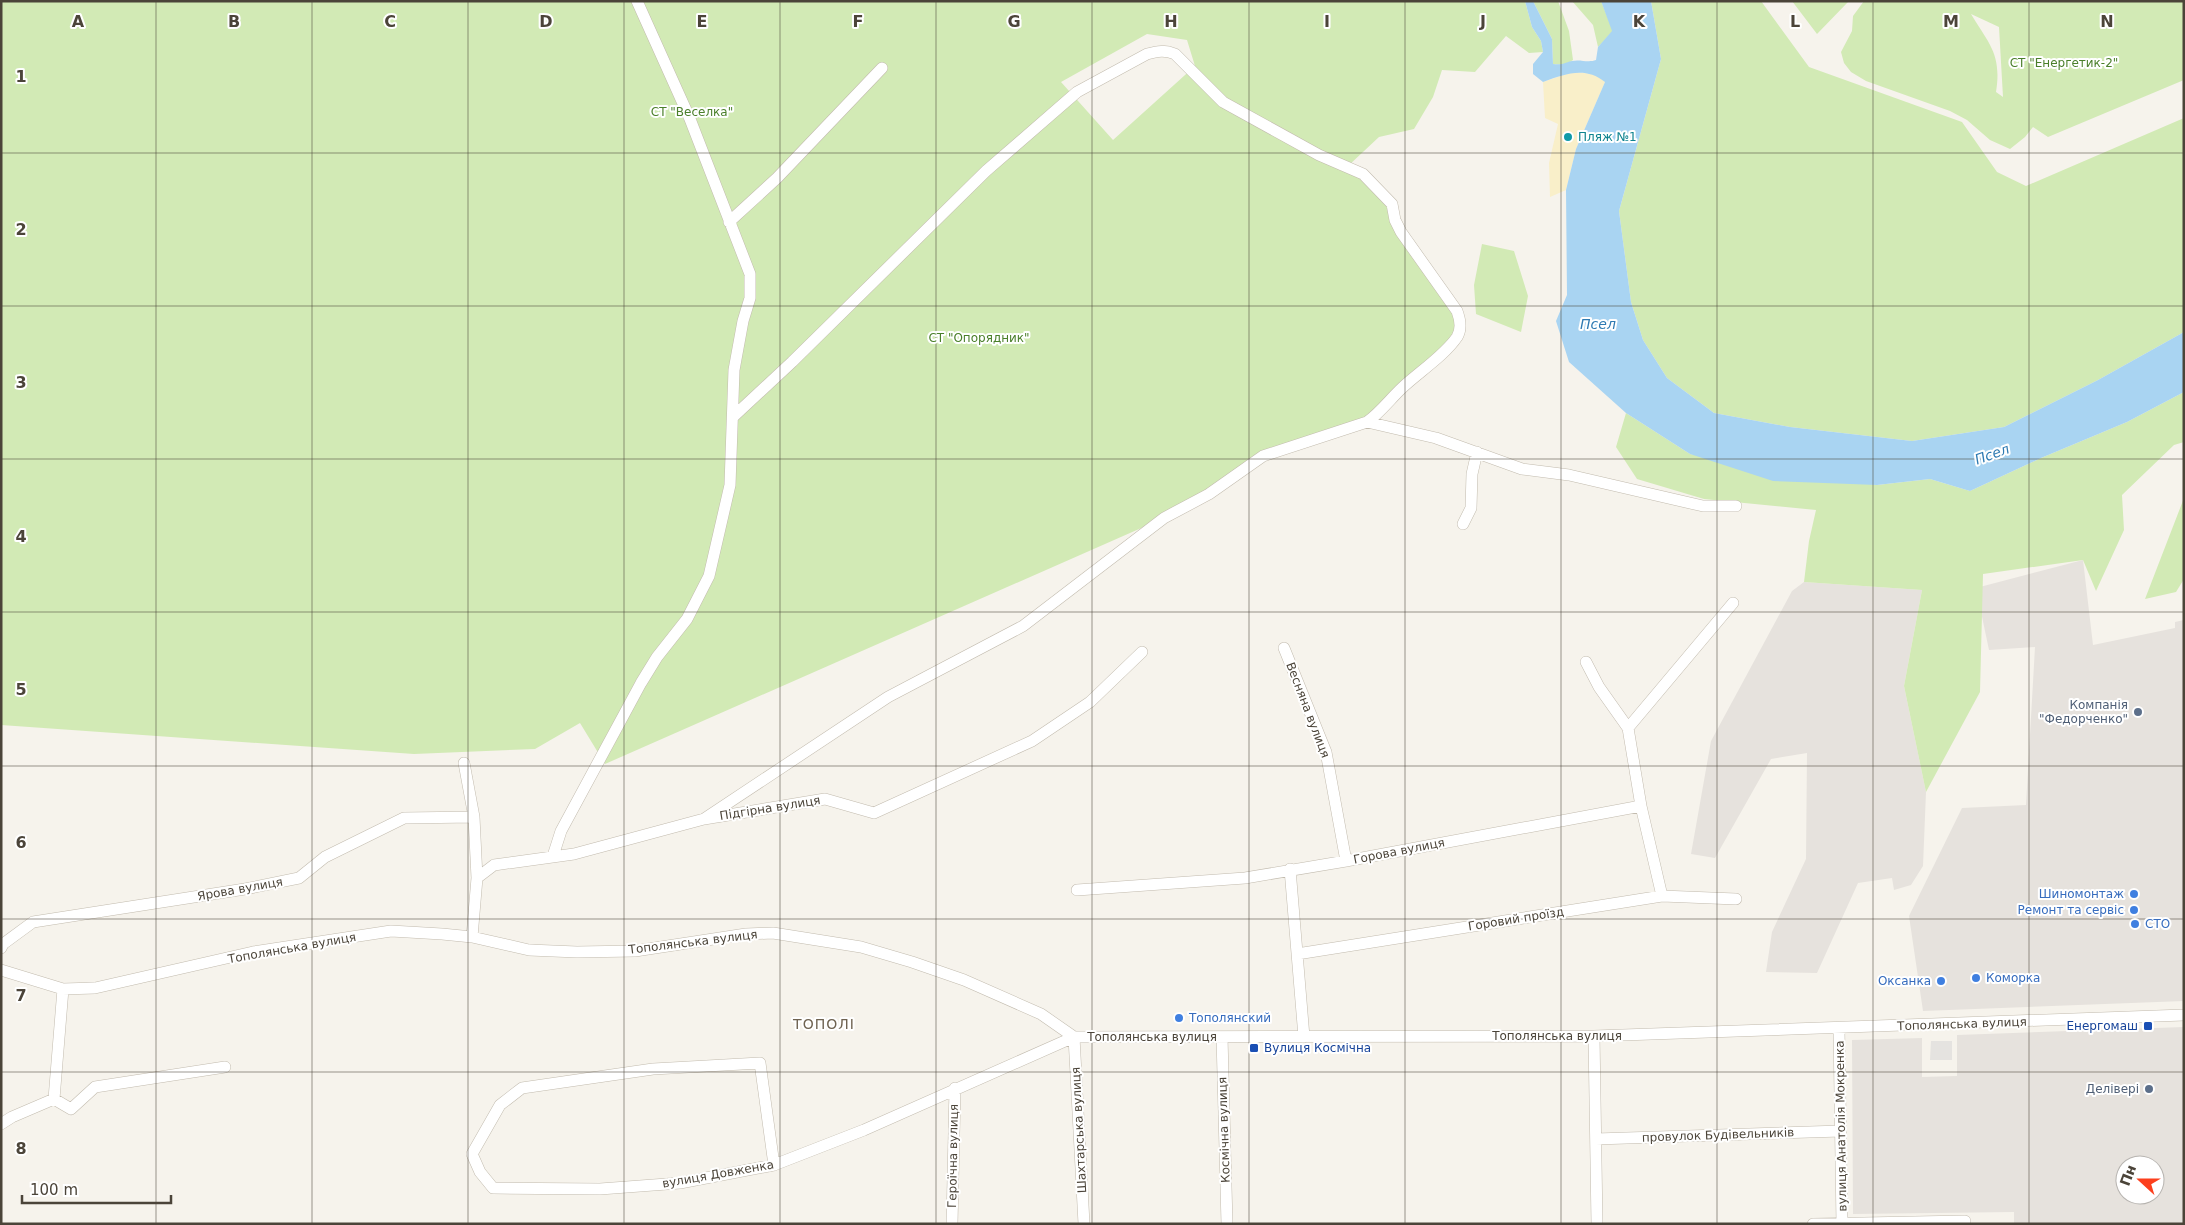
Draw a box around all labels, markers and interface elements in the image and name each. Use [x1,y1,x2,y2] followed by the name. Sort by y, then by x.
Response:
[72,12,85,31] text: A
[228,12,240,31] text: B
[384,12,396,31] text: C
[539,12,553,31] text: D
[697,12,707,31] text: E
[853,12,863,31] text: F
[1007,12,1021,31] text: G
[1164,12,1178,31] text: H
[1324,12,1330,31] text: I
[1479,12,1486,31] text: J
[1633,12,1646,31] text: K
[1790,12,1800,31] text: L
[1943,12,1959,31] text: M
[2100,12,2114,31] text: N
[2010,56,2118,70] park label: СТ "Енергетик-2"
[15,67,27,86] text: 1
[651,105,733,119] park label: СТ "Веселка"
[1578,130,1637,144] place label: Пляж №1
[1562,131,1574,143] marker: Пляж №1
[15,220,27,239] text: 2
[1580,316,1616,332] water label: Псел
[928,331,1030,345] park label: СТ "Опорядник"
[15,373,27,392] text: 3
[1972,440,2012,468] water label: Псел
[15,527,27,546] text: 4
[1283,660,1333,760] street label: Весняна вулиця
[15,680,27,699] text: 5
[2039,698,2128,726] place label: Компанія "Федорченко"
[2132,706,2144,718] marker: Компанія "Федорченко"
[719,793,821,823] street label: Підгірна вулиця
[15,833,27,852] text: 6
[1352,835,1446,867] street label: Горова вулиця
[196,875,284,903] street label: Ярова вулиця
[2039,887,2124,901] place label: Шиномонтаж
[2128,888,2140,900] marker: Шиномонтаж
[2018,903,2124,917] place label: Ремонт та сервіс
[2128,904,2140,916] marker: Ремонт та сервіс
[1467,905,1565,933] street label: Горовий проїзд
[2145,917,2170,931] place label: СТО
[2129,918,2141,930] marker: СТО
[627,927,758,957] street label: Тополянська вулиця
[226,930,357,966] street label: Тополянська вулиця
[1986,971,2040,985] place label: Коморка
[1970,972,1982,984] marker: Коморка
[1878,974,1931,988] place label: Оксанка
[1935,975,1947,987] marker: Оксанка
[15,986,27,1005] text: 7
[1188,1011,1271,1025] place label: Тополянский
[1173,1012,1185,1024] marker: Тополянский
[1896,1015,2027,1033] street label: Тополянська вулиця
[792,1016,855,1032] district label: ТОПОЛІ
[2067,1019,2138,1033] place label: Енергомаш
[2142,1020,2154,1032] marker: Енергомаш
[1491,1029,1622,1043] street label: Тополянська вулиця
[1086,1030,1217,1044] street label: Тополянська вулиця
[1833,1040,1849,1212] street label: вулиця Анатолія Мокренка
[1264,1041,1371,1055] place label: Вулиця Космічна
[1248,1042,1260,1054] marker: Вулиця Космічна
[1069,1067,1089,1193] street label: Шахтарська вулиця
[1215,1077,1233,1183] street label: Космічна вулиця
[2086,1082,2139,1096] place label: Делівері
[2143,1083,2155,1095] marker: Делівері
[945,1104,961,1208] street label: Героїчна вулиця
[1642,1125,1794,1145] street label: провулок Будівельників
[15,1139,27,1158] text: 8
[2115,1155,2165,1205] north arrow
[661,1157,775,1191] street label: вулиця Довженка
[2117,1162,2139,1188] text: Пн
[22,1172,171,1204] scale bar
[30,1181,78,1199] text: 100 m

